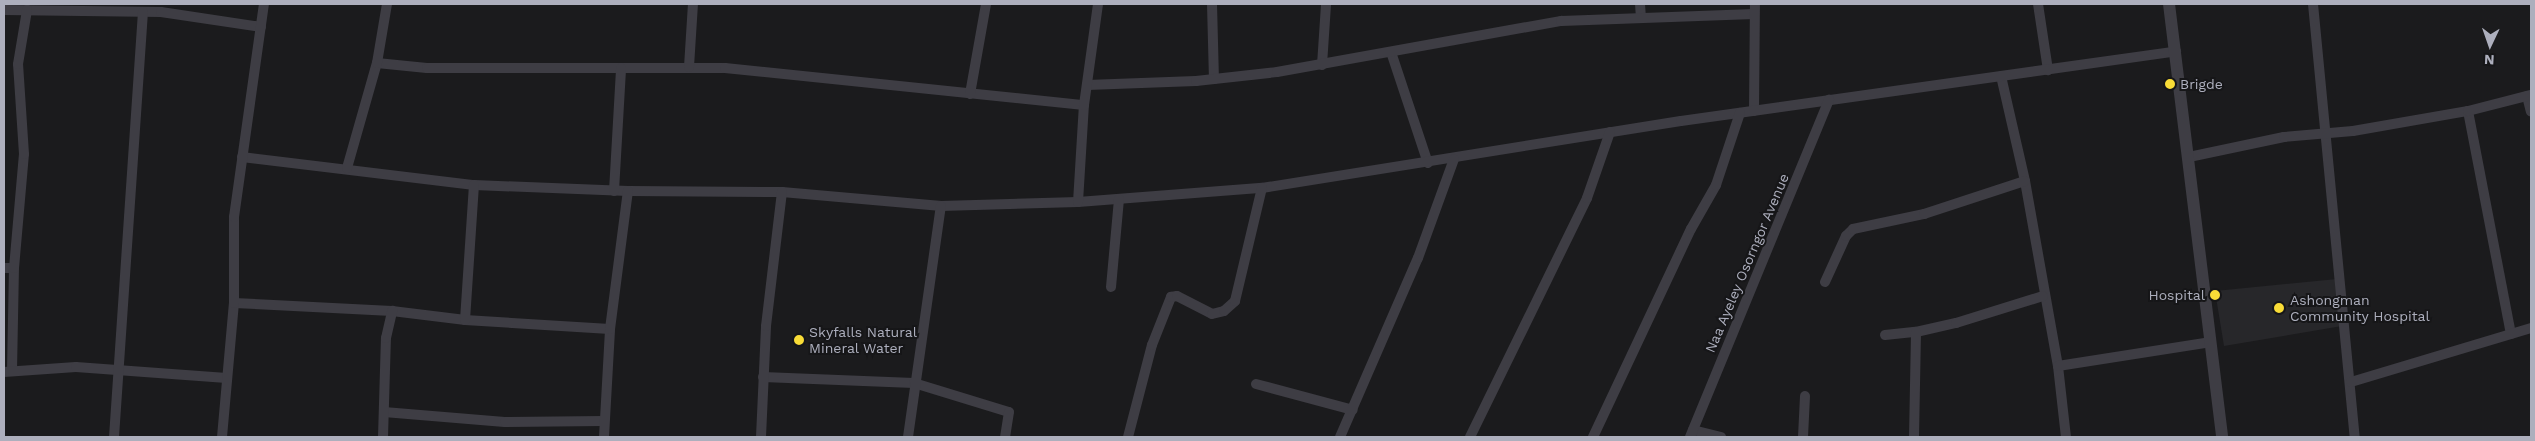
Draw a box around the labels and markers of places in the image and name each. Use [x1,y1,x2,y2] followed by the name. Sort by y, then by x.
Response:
[2180,76,2223,92] place label: Brigde
[2164,78,2176,90] marker: Brigde
[2148,287,2205,303] place label: Hospital
[2209,289,2221,301] marker: Hospital
[2290,292,2430,324] place label: Ashongman Community Hospital
[2272,301,2286,315] marker: Ashongman Community Hospital
[809,324,917,357] place label: Skyfalls Natural Mineral Water
[793,334,805,346] marker: Skyfalls Natural Mineral Water

